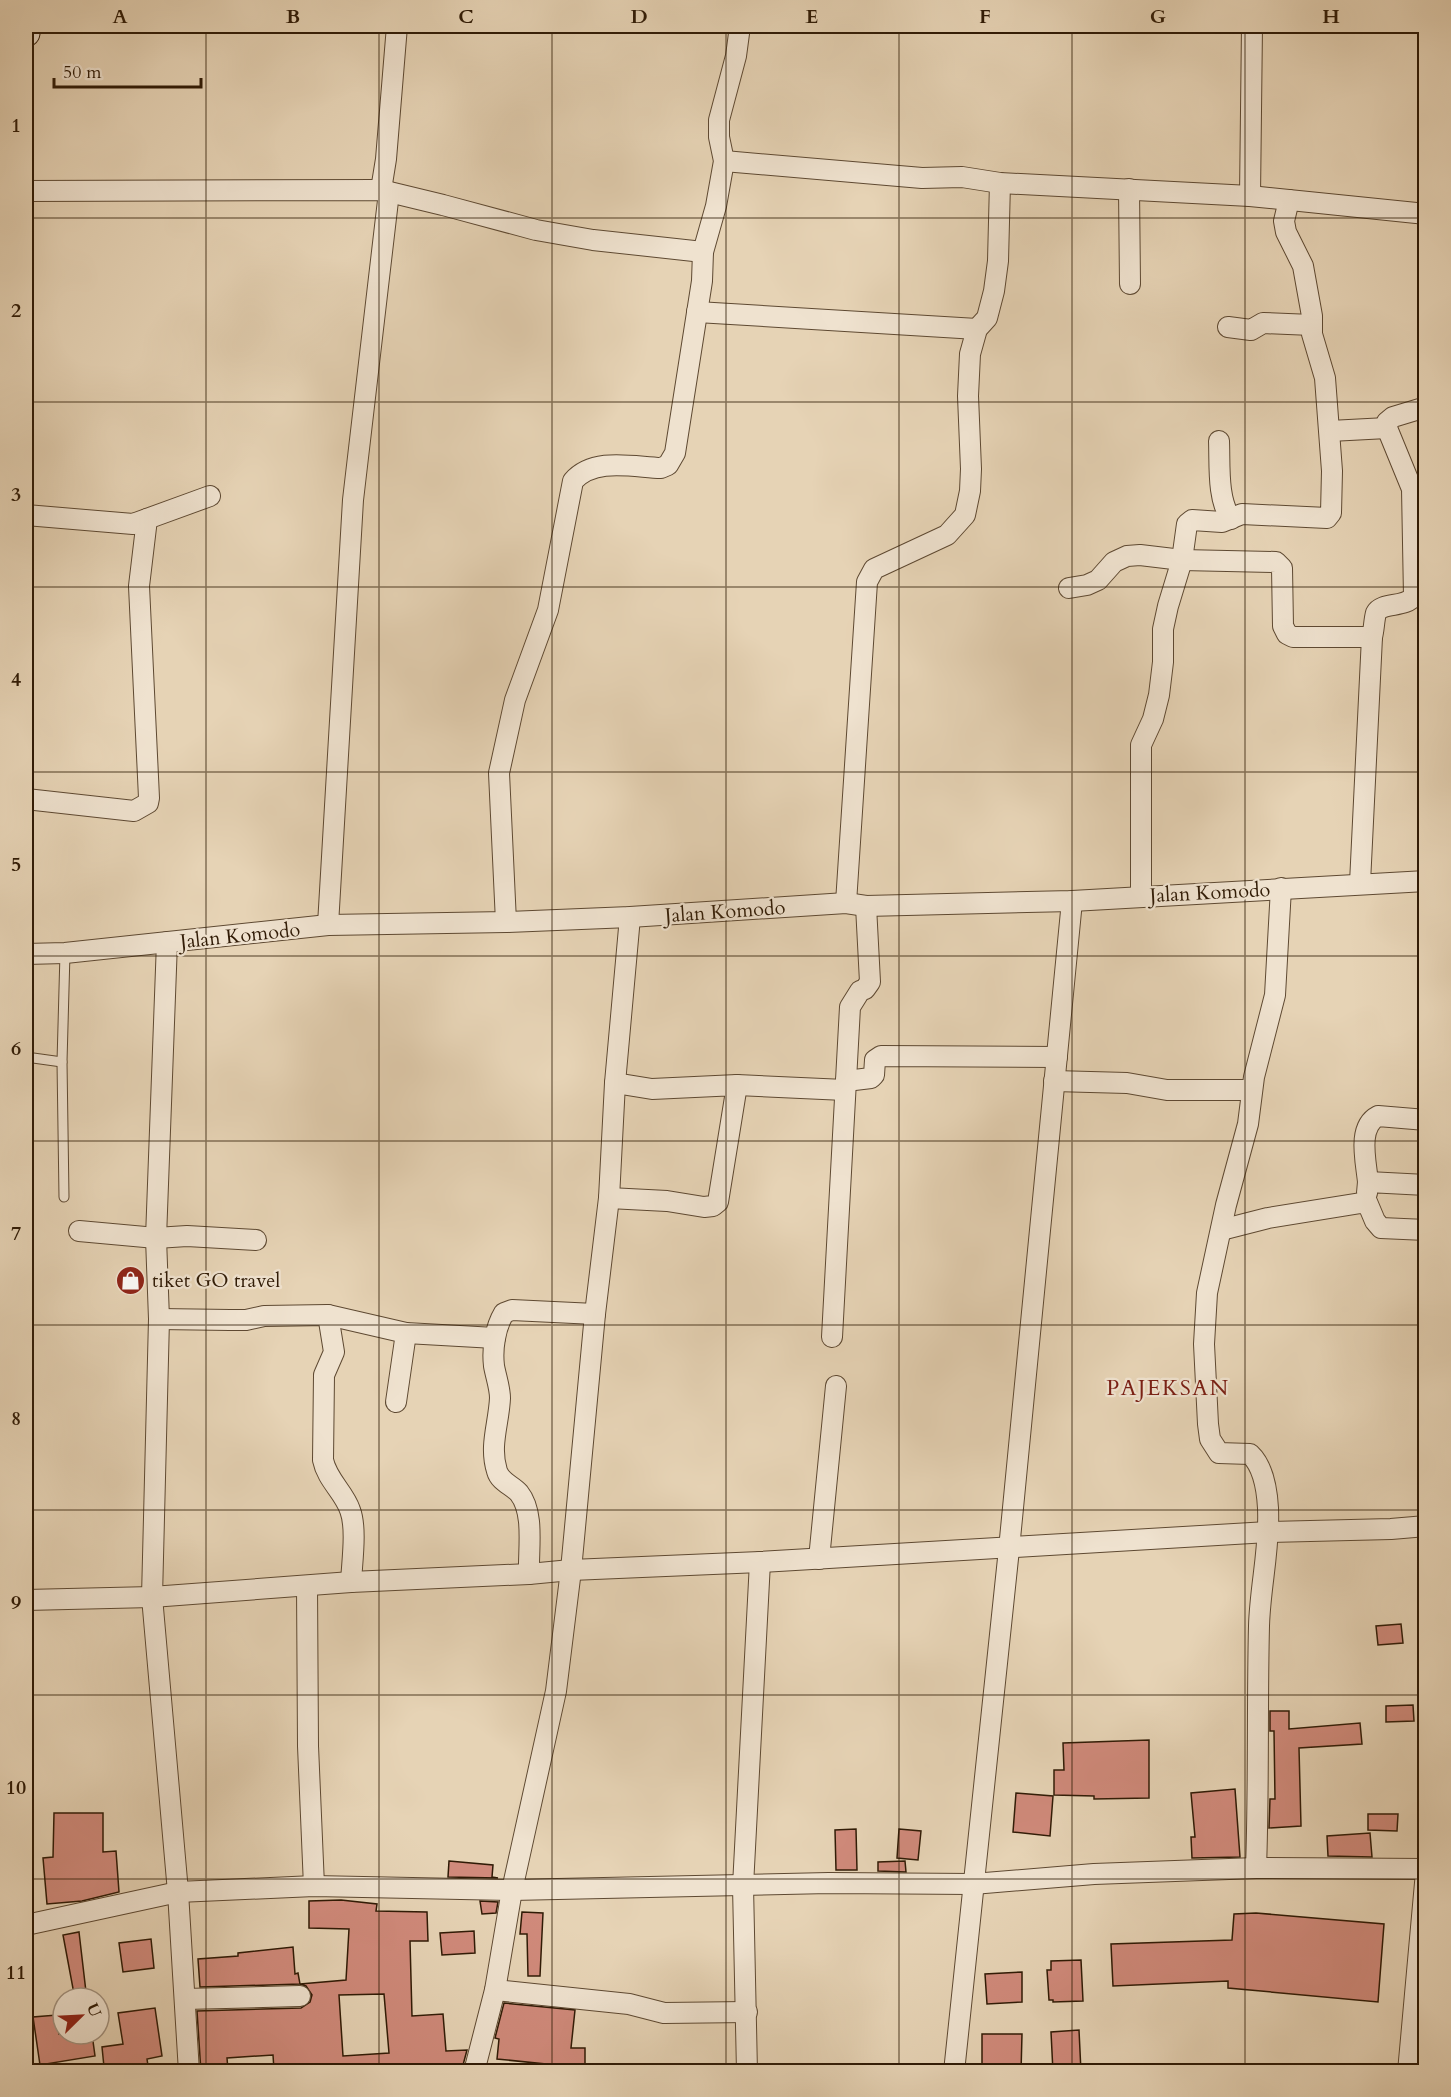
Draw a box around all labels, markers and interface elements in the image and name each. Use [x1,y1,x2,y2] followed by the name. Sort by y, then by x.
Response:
[112,3,128,30] text: A
[286,3,300,30] text: B
[458,3,474,30] text: C
[630,3,648,30] text: D
[806,3,818,30] text: E
[979,3,991,30] text: F
[1150,3,1166,30] text: G
[1322,3,1340,30] text: H
[54,51,201,89] scale bar
[63,60,102,85] text: 50 m
[11,112,21,139] text: 1
[11,297,21,324] text: 2
[11,481,21,508] text: 3
[11,666,21,693] text: 4
[11,851,21,878] text: 5
[1146,876,1271,909] street label: Jalan Komodo
[661,894,786,929] street label: Jalan Komodo
[176,916,302,956] street label: Jalan Komodo
[11,1035,21,1062] text: 6
[11,1220,21,1247] text: 7
[115,1264,147,1296] shop icon: tiket GO travel
[152,1267,280,1294] place label: tiket GO travel
[1106,1373,1230,1403] district label: PAJEKSAN
[11,1405,21,1432] text: 8
[11,1589,21,1616] text: 9
[6,1774,26,1801] text: 10
[6,1959,26,1986] text: 11
[51,1986,111,2046] north arrow
[81,2000,106,2021] text: U

